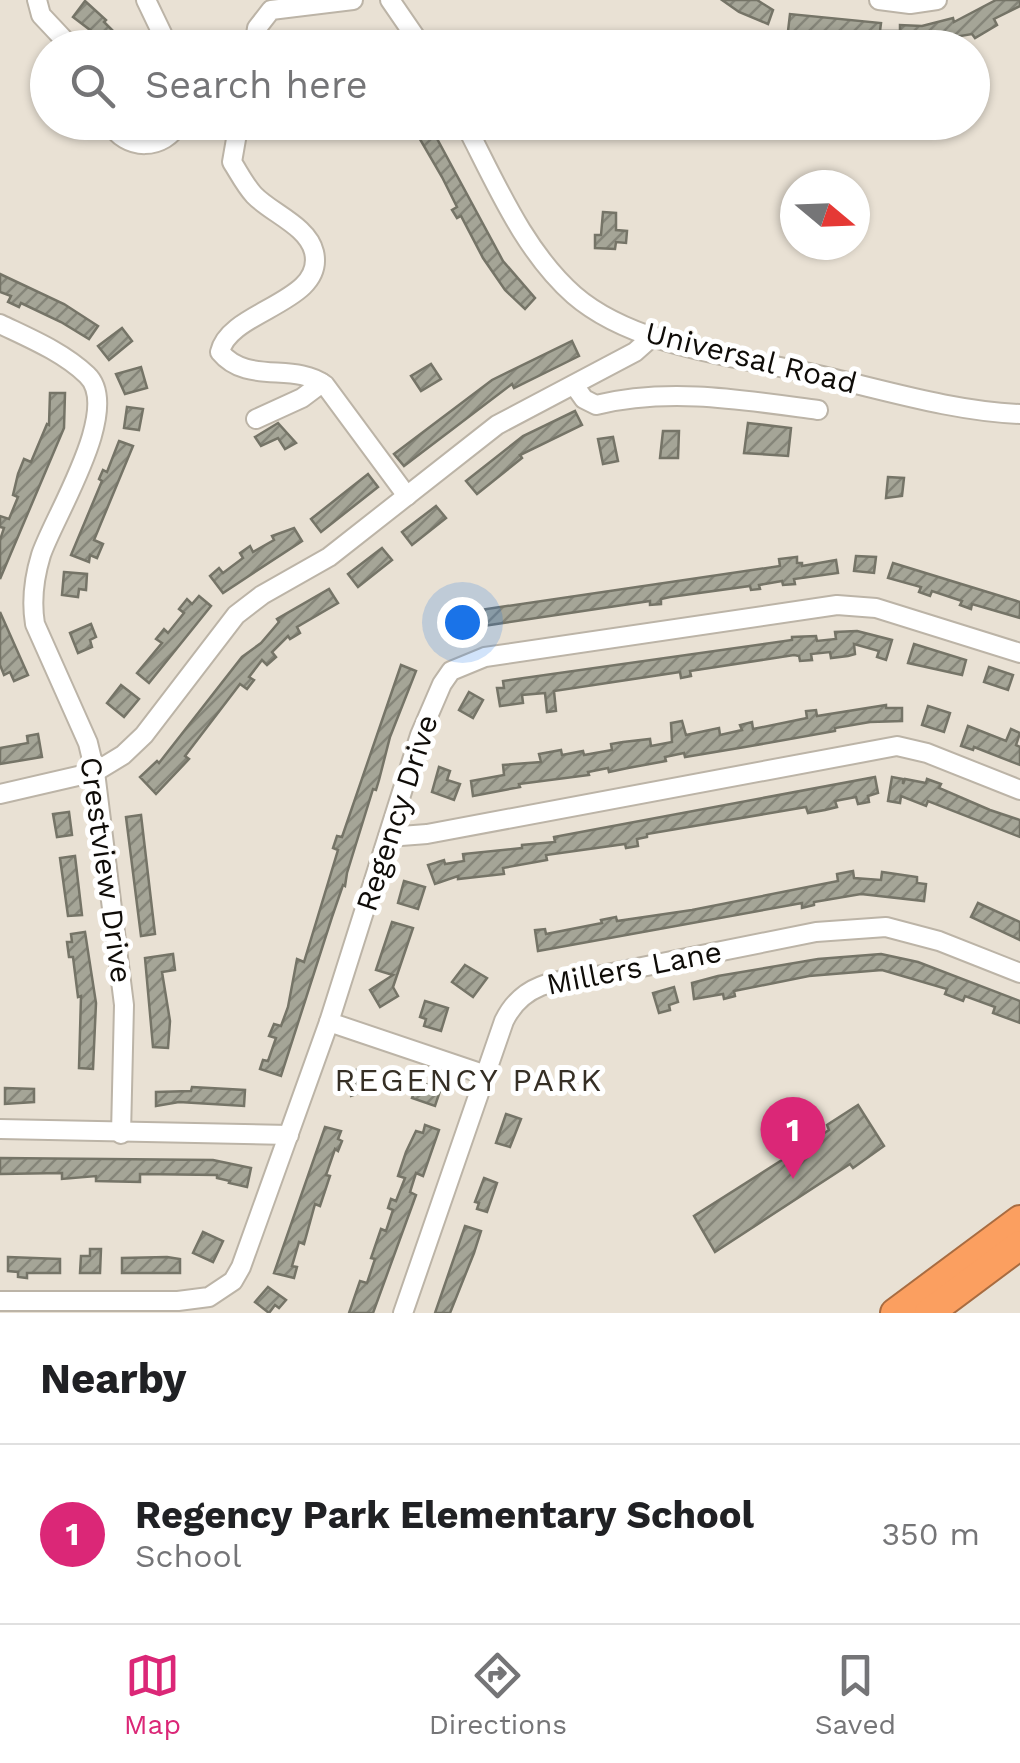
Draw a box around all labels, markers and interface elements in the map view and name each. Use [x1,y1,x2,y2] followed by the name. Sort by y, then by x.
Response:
[30,30,990,140] search box
[65,58,120,113] icon: search
[145,63,368,107] text: Search here
[780,170,870,260] north arrow
[642,314,860,401] street label: Universal Road
[437,597,488,648] your location
[348,710,445,915] street label: Regency Drive
[73,755,140,985] street label: Crestview Drive
[543,933,724,1002] street label: Millers Lane
[334,1061,604,1099] district label: REGENCY PARK
[760,1096,826,1179] pin: 1
[40,1354,187,1403] text: Nearby
[135,1493,754,1537] text: Regency Park Elementary School
[66,1515,79,1553] text: 1
[881,1515,980,1553] text: 350 m
[135,1537,241,1575] text: School
[124,1648,181,1741] tab: Map
[429,1648,567,1741] tab: Directions
[815,1648,896,1741] tab: Saved

